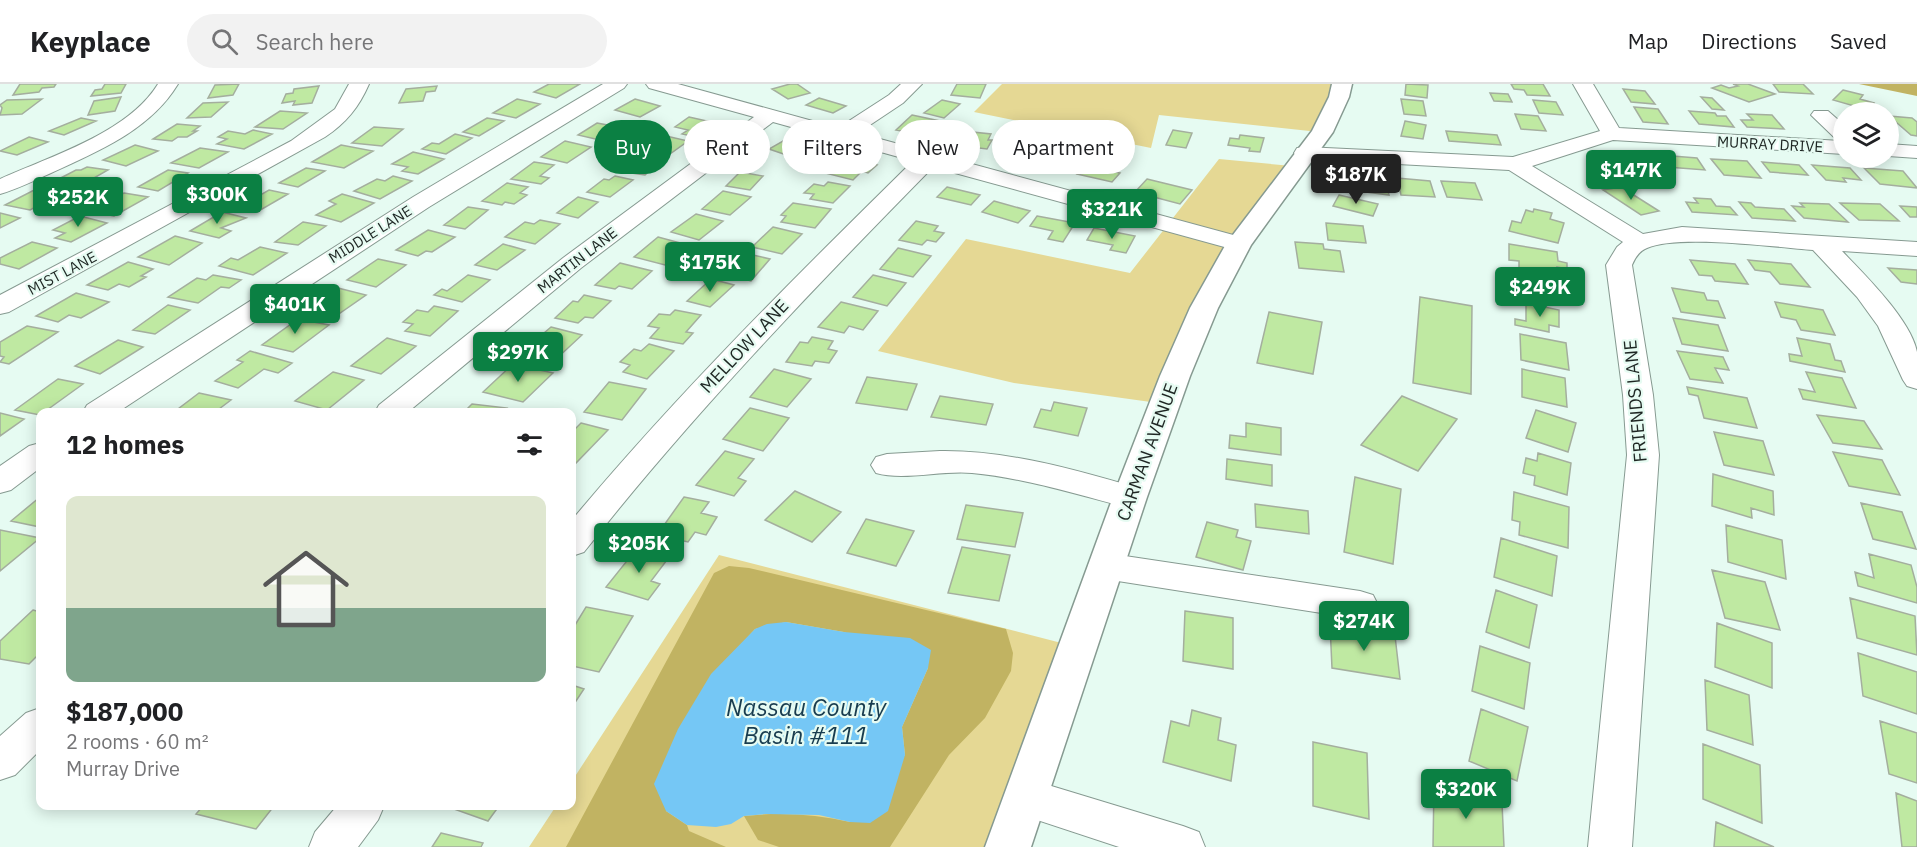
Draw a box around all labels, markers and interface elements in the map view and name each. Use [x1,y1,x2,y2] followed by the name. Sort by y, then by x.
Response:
[187,14,607,68] search box
[30,23,151,60] text: Keyplace
[208,25,241,58] icon: search
[256,27,374,56] text: Search here
[1628,27,1668,55] text: Map
[1701,27,1797,55] text: Directions
[1830,27,1887,55] text: Saved
[1833,102,1899,168] map controls
[1833,102,1899,168] button: layers
[594,120,672,174] chip: Buy
[684,120,770,174] chip: Rent
[782,120,883,174] chip: Filters
[895,120,980,174] chip: New
[992,120,1135,174] chip: Apartment
[1716,132,1824,156] street label: MURRAY DRIVE
[1589,150,1673,201] pin: $147K
[1314,154,1398,205] pin: $187K
[1600,156,1662,183] text: $147K
[1325,160,1387,187] text: $187K
[175,174,259,225] pin: $300K
[36,177,120,228] pin: $252K
[186,180,248,207] text: $300K
[47,183,109,210] text: $252K
[1070,189,1154,240] pin: $321K
[1081,195,1143,222] text: $321K
[325,201,415,267] street label: MIDDLE LANE
[533,223,621,297] street label: MARTIN LANE
[668,242,752,293] pin: $175K
[24,247,100,299] street label: MIST LANE
[679,248,741,275] text: $175K
[1498,267,1582,318] pin: $249K
[1509,273,1571,300] text: $249K
[253,284,337,335] pin: $401K
[264,290,326,317] text: $401K
[695,294,793,398] street label: MELLOW LANE
[476,332,560,383] pin: $297K
[487,338,549,365] text: $297K
[1618,339,1652,463] street label: FRIENDS LANE
[1111,380,1183,524] street label: CARMAN AVENUE
[66,427,184,461] text: 12 homes
[513,428,546,461] icon: filters
[597,523,681,574] pin: $205K
[608,529,670,556] text: $205K
[252,535,360,643] icon: home
[1322,601,1406,652] pin: $274K
[1333,607,1395,634] text: $274K
[726,691,887,751] water label: Nassau County Basin #111
[66,694,183,728] text: $187,000
[66,728,209,755] text: 2 rooms · 60 m²
[66,755,180,782] text: Murray Drive
[1424,769,1508,820] pin: $320K
[1435,775,1497,802] text: $320K

